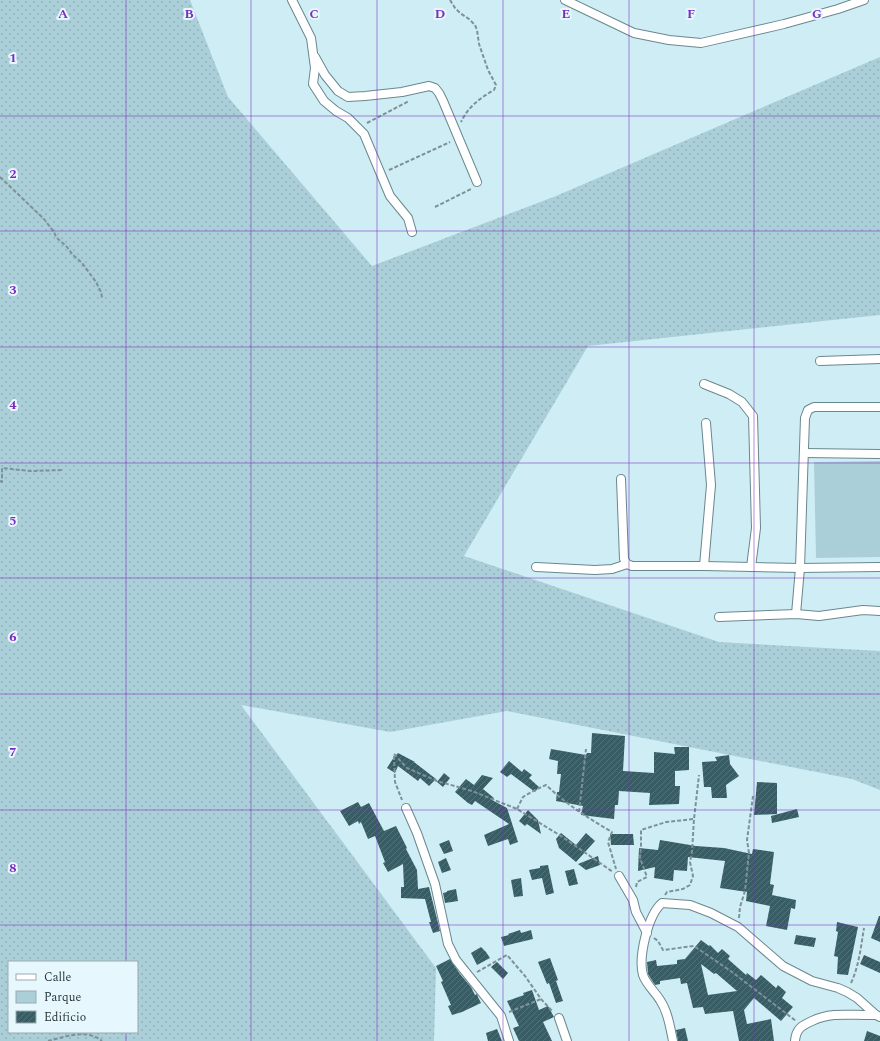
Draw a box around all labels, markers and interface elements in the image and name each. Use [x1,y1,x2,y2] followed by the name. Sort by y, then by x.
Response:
[58,4,68,24] text: A
[184,4,194,24] text: B
[309,4,319,24] text: C
[435,4,445,24] text: D
[562,4,571,24] text: E
[687,4,695,24] text: F
[812,4,822,24] text: G
[9,48,17,68] text: 1
[9,164,17,184] text: 2
[9,280,17,300] text: 3
[9,395,17,415] text: 4
[9,511,17,531] text: 5
[9,627,17,647] text: 6
[9,742,17,762] text: 7
[9,858,17,878] text: 8
[8,961,138,1033] legend
[44,968,72,987] text: Calle
[44,988,81,1007] text: Parque
[44,1008,86,1027] text: Edificio

